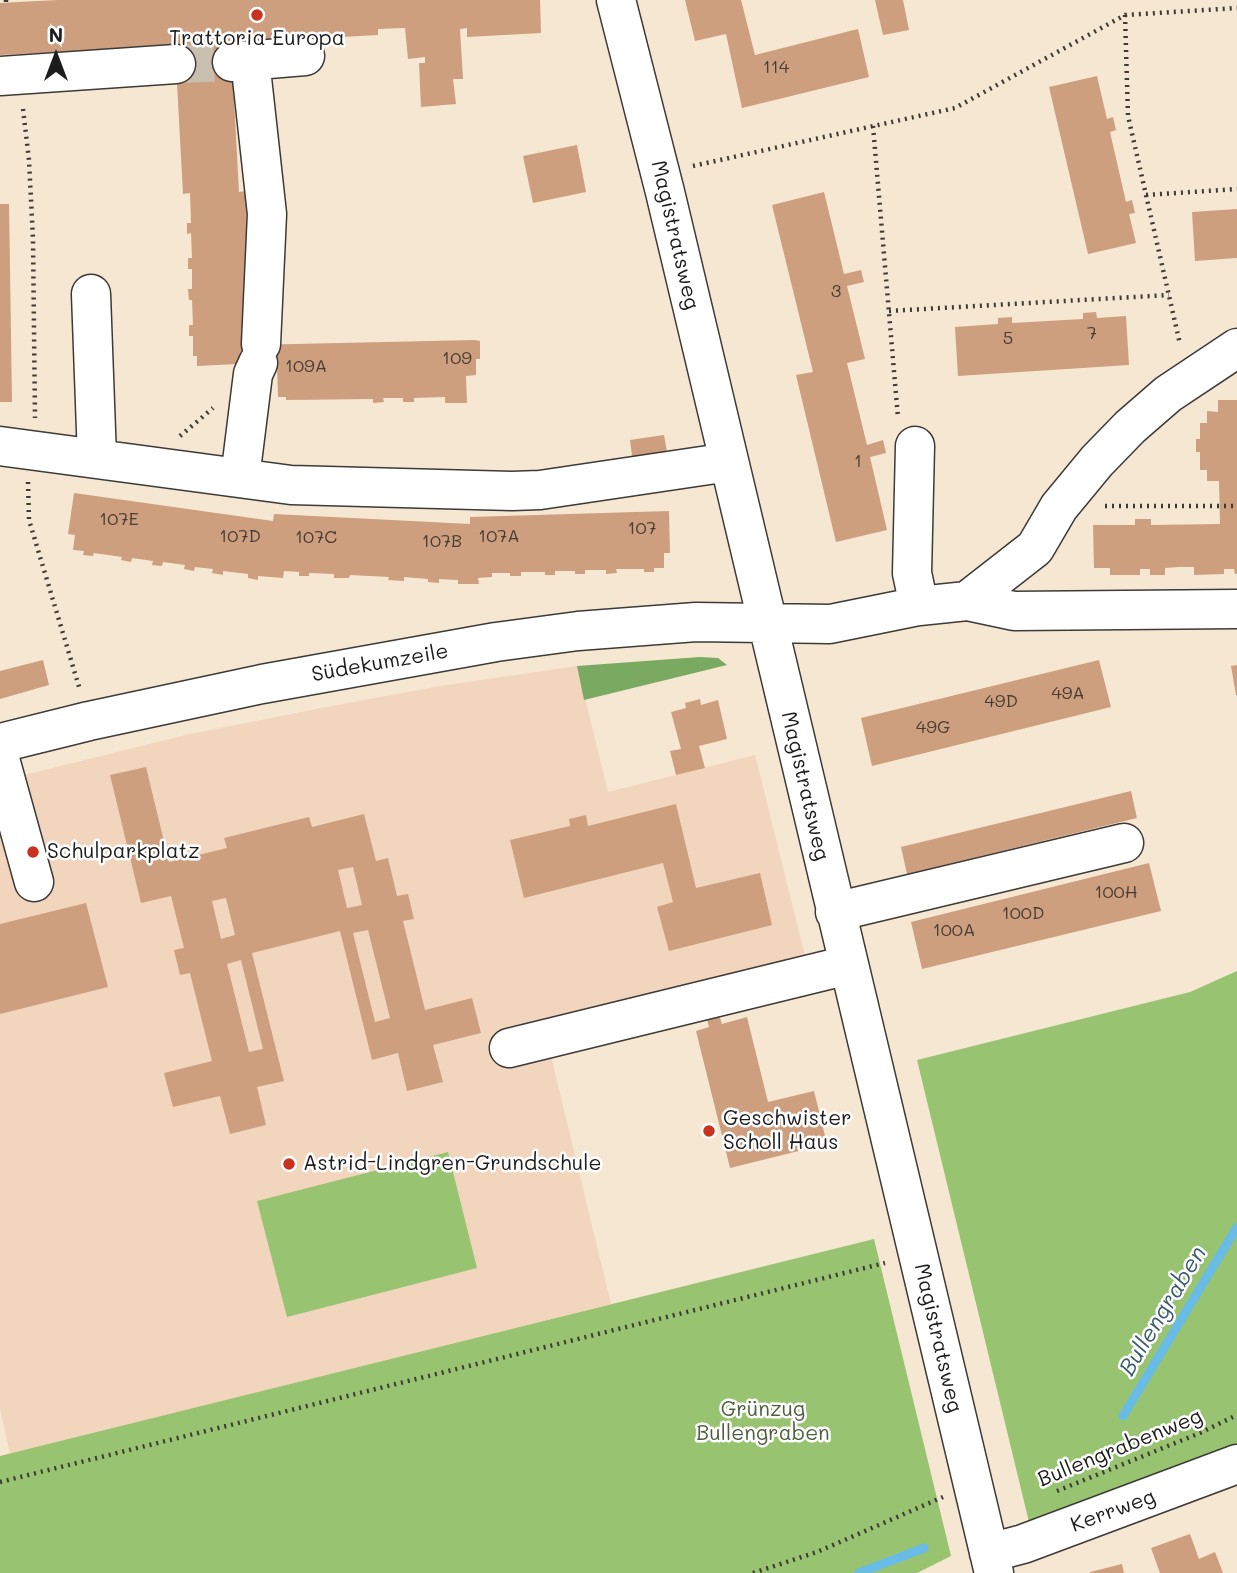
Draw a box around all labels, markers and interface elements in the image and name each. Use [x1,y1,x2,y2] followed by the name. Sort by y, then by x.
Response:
[249,7,265,23] marker: Trattoria Europa
[21,21,91,91] north arrow
[49,22,63,47] text: N
[169,26,345,52] place label: Trattoria Europa
[763,56,789,78] house number: 114
[646,158,704,312] street label: Magistratsweg
[831,280,841,302] house number: 3
[1087,322,1097,344] house number: 7
[1003,327,1013,349] house number: 5
[442,347,472,369] house number: 109
[285,355,327,377] house number: 109A
[854,450,862,472] house number: 1
[99,508,139,530] house number: 107E
[627,517,657,539] house number: 107
[219,525,261,547] house number: 107D
[478,525,520,547] house number: 107A
[295,526,337,548] house number: 107C
[422,530,462,552] house number: 107B
[310,639,450,687] street label: Südekumzeile
[1051,682,1085,704] house number: 49A
[984,690,1018,712] house number: 49D
[776,709,834,863] street label: Magistratsweg
[916,716,950,738] house number: 49G
[47,839,200,865] place label: Schulparkplatz
[25,844,41,860] marker: Schulparkplatz
[1094,881,1138,903] house number: 100H
[1002,902,1044,924] house number: 100D
[933,919,975,941] house number: 100A
[723,1106,852,1156] place label: Geschwister Scholl Haus
[701,1123,717,1139] marker: Geschwister Scholl Haus
[303,1151,601,1177] place label: Astrid-Lindgren-Grundschule
[281,1156,297,1172] marker: Astrid-Lindgren-Grundschule
[1114,1241,1212,1381] water label: Bullengraben
[909,1261,967,1415] street label: Magistratsweg
[696,1397,830,1447] park label: Grünzug Bullengraben
[1034,1404,1206,1492] street label: Bullengrabenweg
[1067,1484,1159,1538] street label: Kerrweg

